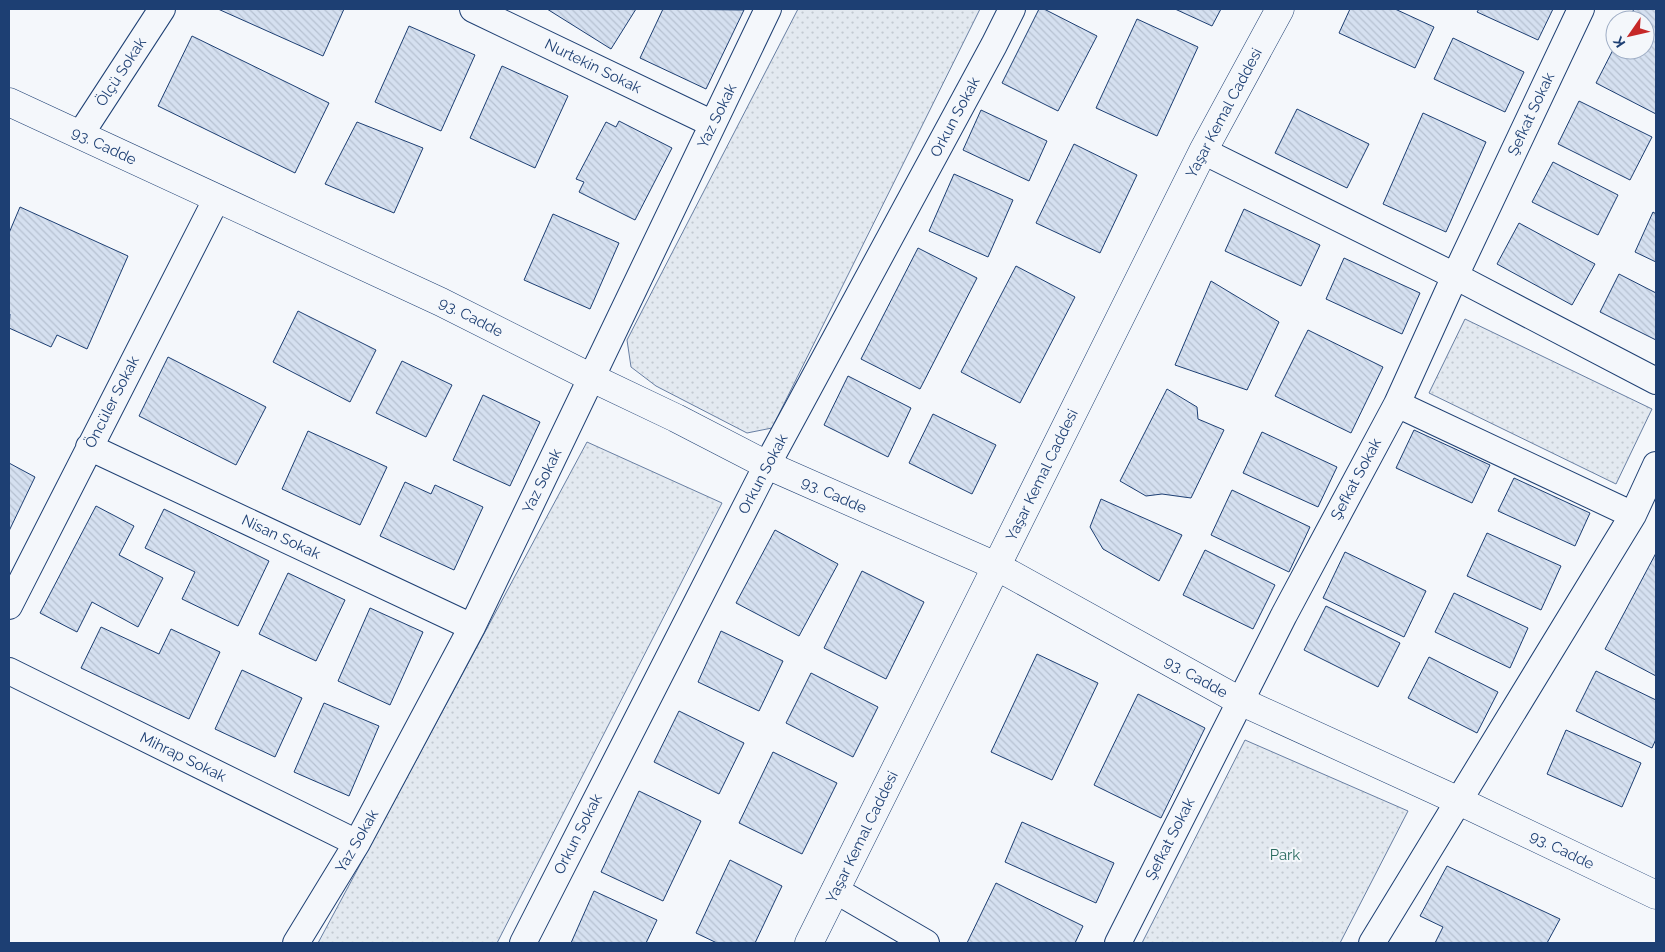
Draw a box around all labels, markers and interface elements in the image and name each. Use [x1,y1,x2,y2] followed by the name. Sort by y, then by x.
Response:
[1605,10,1655,60] north arrow
[1610,33,1628,51] text: K
[91,34,150,110] street label: Ölçü Sokak
[542,35,644,97] street label: Nurtekin Sokak
[1182,45,1266,181] street label: Yaşar Kemal Caddesi
[1504,69,1558,158] street label: Şefkat Sokak
[926,74,984,160] street label: Orkun Sokak
[694,81,740,151] street label: Yaz Sokak
[69,123,139,169] street label: 93. Cadde
[436,293,506,341] street label: 93. Cadde
[80,353,143,451] street label: Öncüler Sokak
[1002,406,1082,544] street label: Yaşar Kemal Caddesi
[734,431,792,517] street label: Orkun Sokak
[1327,435,1385,523] street label: Şefkat Sokak
[519,446,565,516] street label: Yaz Sokak
[799,473,870,517] street label: 93. Cadde
[239,511,323,563] street label: Nisan Sokak
[1161,652,1231,702] street label: 93. Cadde
[137,728,229,786] street label: Mihrap Sokak
[822,768,902,906] street label: Yaşar Kemal Caddesi
[550,791,606,877] street label: Orkun Sokak
[1142,795,1198,883] street label: Şefkat Sokak
[332,806,382,876] street label: Yaz Sokak
[1527,827,1597,873] street label: 93. Cadde
[1270,846,1300,864] park label: Park

